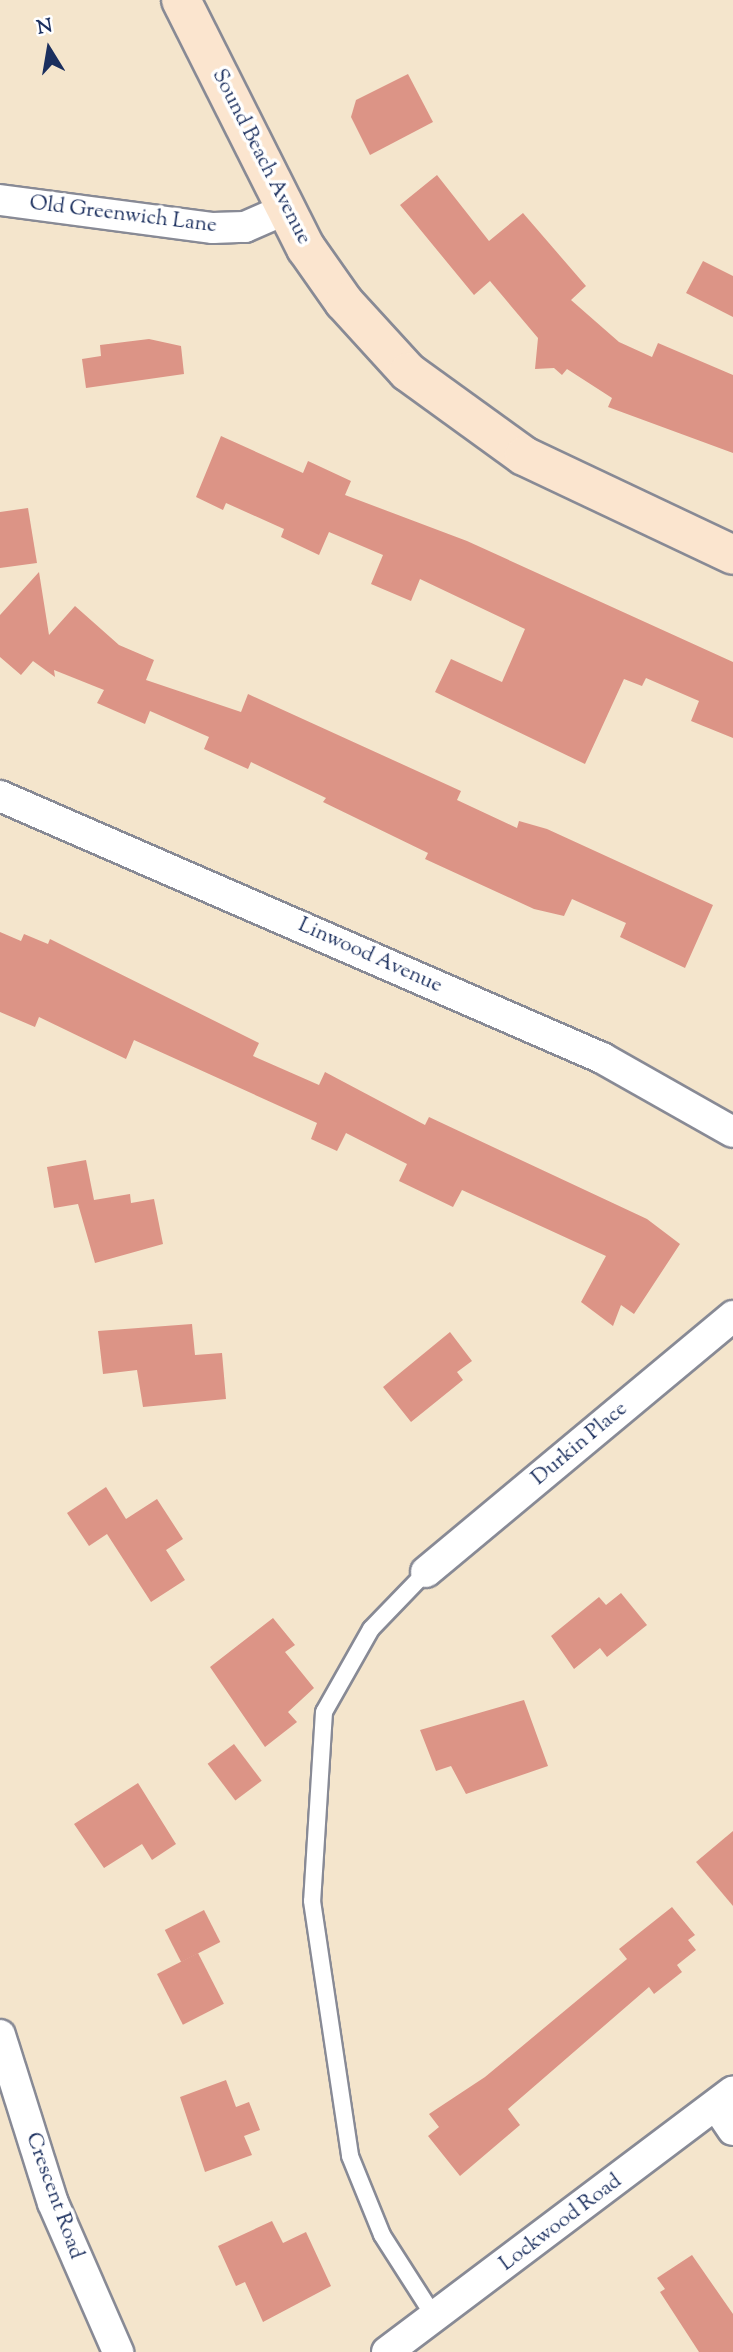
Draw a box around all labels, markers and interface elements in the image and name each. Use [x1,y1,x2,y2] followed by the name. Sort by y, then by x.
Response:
[35,13,55,43] text: N
[14,14,84,84] north arrow
[206,65,316,249] street label: Sound Beach Avenue
[28,191,218,239] street label: Old Greenwich Lane
[294,913,446,999] street label: Linwood Avenue
[527,1397,633,1491] street label: Durkin Place
[19,2129,89,2263] street label: Crescent Road
[495,2169,627,2277] street label: Lockwood Road

